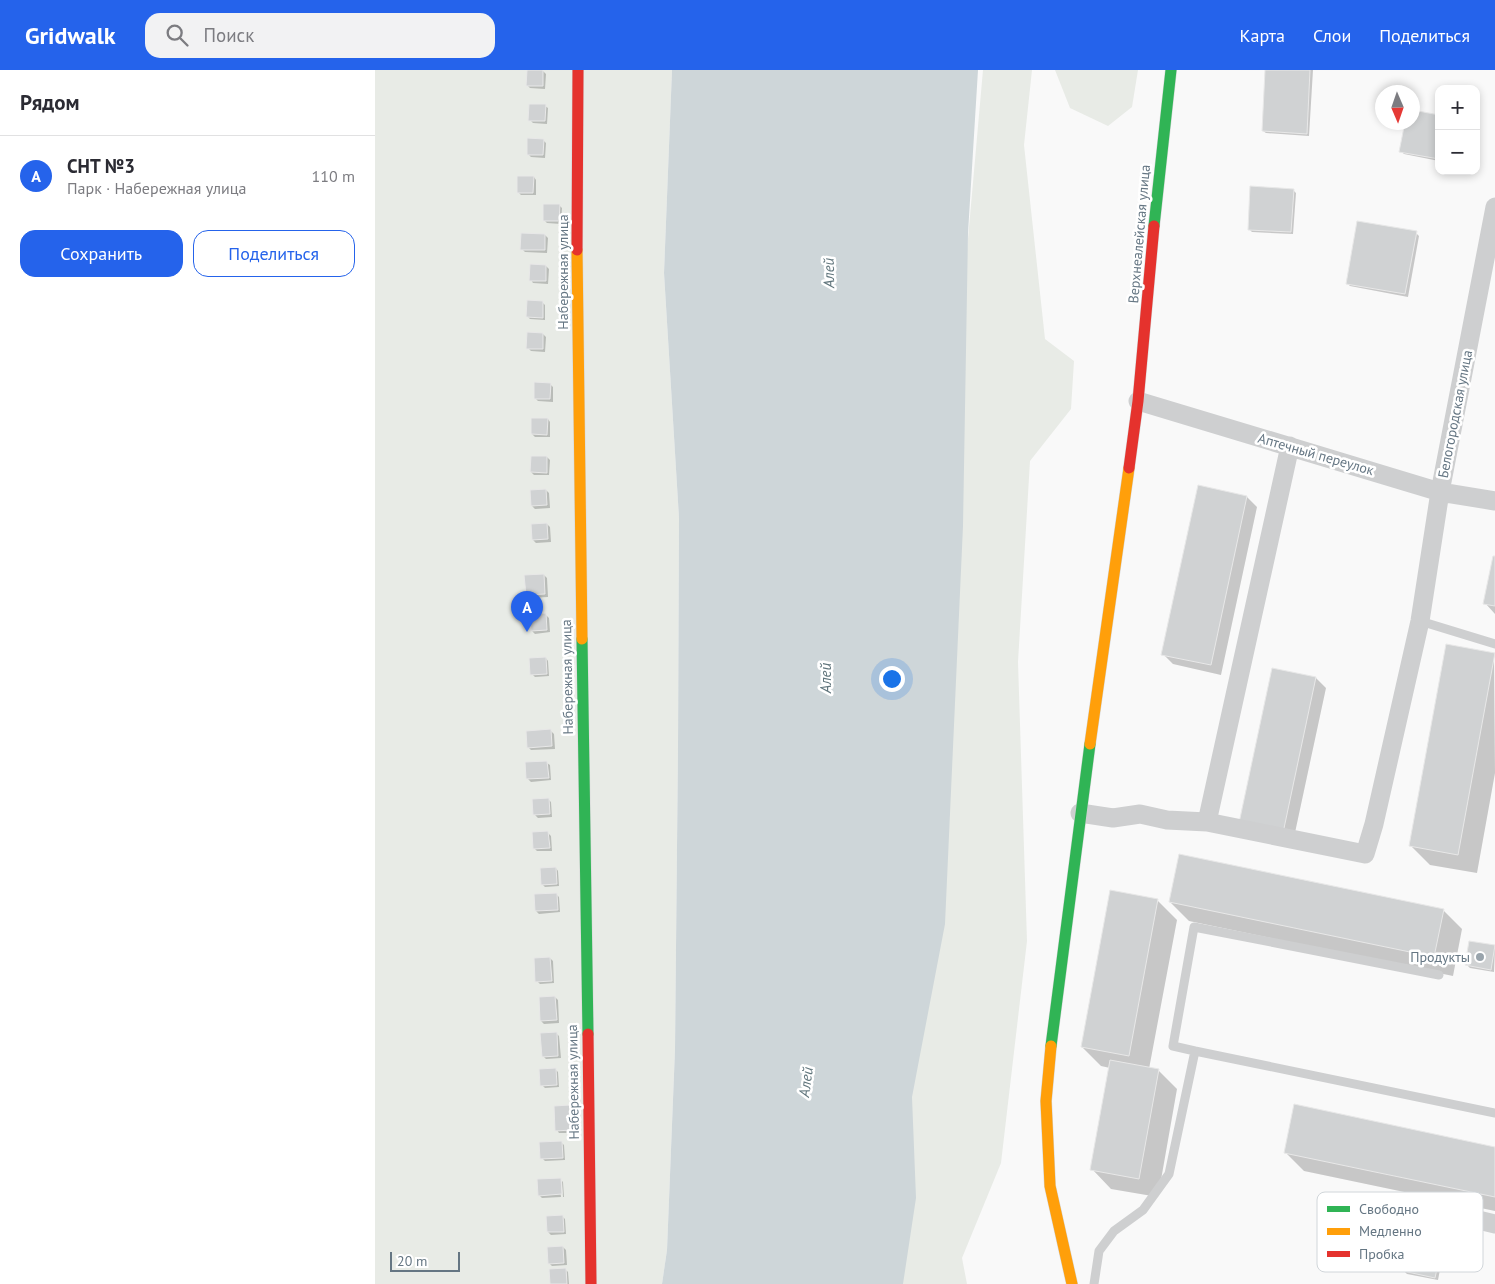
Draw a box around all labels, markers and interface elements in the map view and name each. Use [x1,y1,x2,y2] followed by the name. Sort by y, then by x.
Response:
[145,13,495,58] search box
[25,20,115,51] text: Gridwalk
[163,21,191,49] icon: search
[203,23,254,47] text: Поиск
[1240,24,1285,47] text: Карта
[1313,24,1351,47] text: Слои
[1379,24,1470,47] text: Поделиться
[1375,85,1420,130] north arrow
[1435,85,1480,175] map controls
[1435,85,1480,130] button: +
[20,89,79,116] text: Рядом
[1435,130,1480,175] button: −
[67,154,135,178] text: СНТ №3
[1124,164,1154,304] street label: Верхнеалейская улица
[31,166,41,186] text: A
[312,166,355,186] text: 110 m
[67,178,246,198] text: Парк · Набережная улица
[554,214,572,330] street label: Набережная улица
[20,230,183,277] button: Сохранить
[193,230,355,277] button: Поделиться
[819,257,838,289] water label: Алей
[1434,348,1476,480] street label: Белогородская улица
[1256,429,1376,479] street label: Аптечный переулок
[511,591,543,632] pin: A
[557,619,577,735] street label: Набережная улица
[816,663,835,694] water label: Алей
[879,666,905,692] your location
[1410,948,1470,966] place label: Продукты
[1474,951,1486,963] marker: Продукты
[563,1024,583,1140] street label: Набережная улица
[794,1065,817,1099] water label: Алей
[1317,1192,1483,1272] legend
[1359,1200,1419,1218] text: Свободно
[1359,1222,1422,1240] text: Медленно
[1359,1245,1404,1263] text: Пробка
[390,1249,460,1272] scale bar
[397,1252,427,1270] text: 20 m

